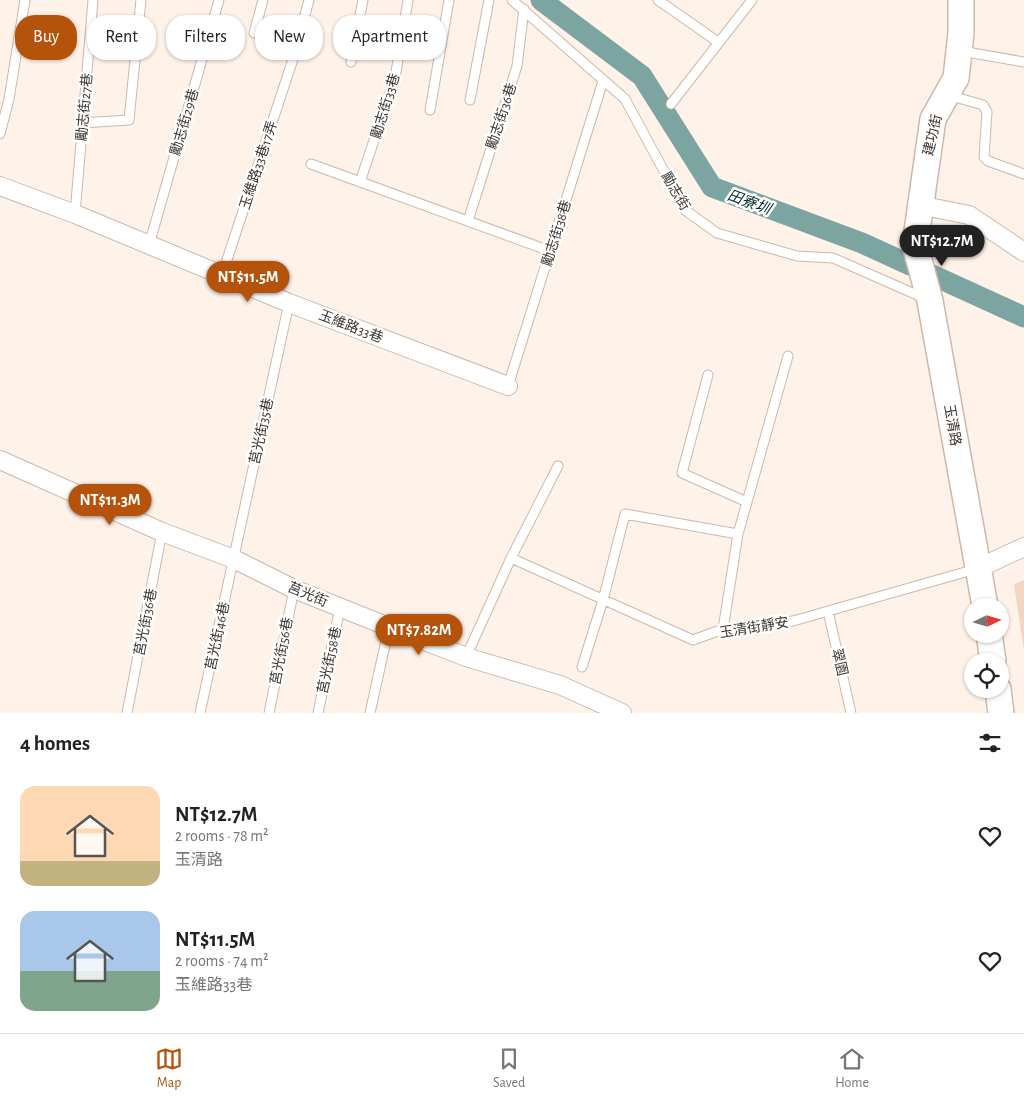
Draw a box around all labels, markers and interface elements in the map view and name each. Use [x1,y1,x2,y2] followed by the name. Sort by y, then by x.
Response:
[15,15,77,60] chip: Buy
[87,15,156,60] chip: Rent
[166,15,245,60] chip: Filters
[255,15,323,60] chip: New
[333,15,446,60] chip: Apartment
[74,72,95,142] street label: 勵志街27巷
[368,72,403,141] street label: 勵志街33巷
[484,81,519,151] street label: 勵志街36巷
[168,87,201,157] street label: 勵志街29巷
[920,113,945,157] street label: 建功街
[237,119,280,211] street label: 玉維路33巷17弄
[658,169,693,213] street label: 勵志街
[725,187,775,218] water label: 田寮圳
[539,198,574,268] street label: 勵志街38巷
[890,224,994,267] pin: NT$12.7M
[911,233,973,249] text: NT$12.7M
[196,260,300,303] pin: NT$11.5M
[217,269,279,285] text: NT$11.5M
[317,307,385,346] street label: 玉維路33巷
[247,396,276,466] street label: 莒光街35巷
[941,403,964,447] street label: 玉清路
[58,484,162,526] pin: NT$11.3M
[79,492,141,508] text: NT$11.3M
[286,579,330,610] street label: 莒光街
[132,587,159,657] street label: 莒光街36巷
[964,598,1009,642] north arrow
[964,598,1009,698] map controls
[203,601,232,672] street label: 莒光街46巷
[367,614,471,656] pin: NT$7.82M
[718,615,790,640] street label: 玉清街靜安
[268,616,295,686] street label: 莒光街56巷
[386,622,452,638] text: NT$7.82M
[315,625,344,695] street label: 莒光街58巷
[829,647,850,677] street label: 翠園
[964,653,1009,698] button: locate
[976,729,1004,757] icon: filters
[20,733,90,754] text: 4 homes
[175,804,258,825] text: NT$12.7M
[60,806,120,866] icon: home
[976,822,1004,850] icon: heart
[175,828,269,844] text: 2 rooms · 78 m²
[175,852,223,868] text: 玉清路
[175,929,255,950] text: NT$11.5M
[60,931,120,991] icon: home
[976,947,1004,975] icon: heart
[175,953,269,969] text: 2 rooms · 74 m²
[175,977,252,993] text: 玉維路33巷
[155,1045,183,1092] tab: Map
[493,1045,525,1092] tab: Saved
[835,1045,869,1092] tab: Home

